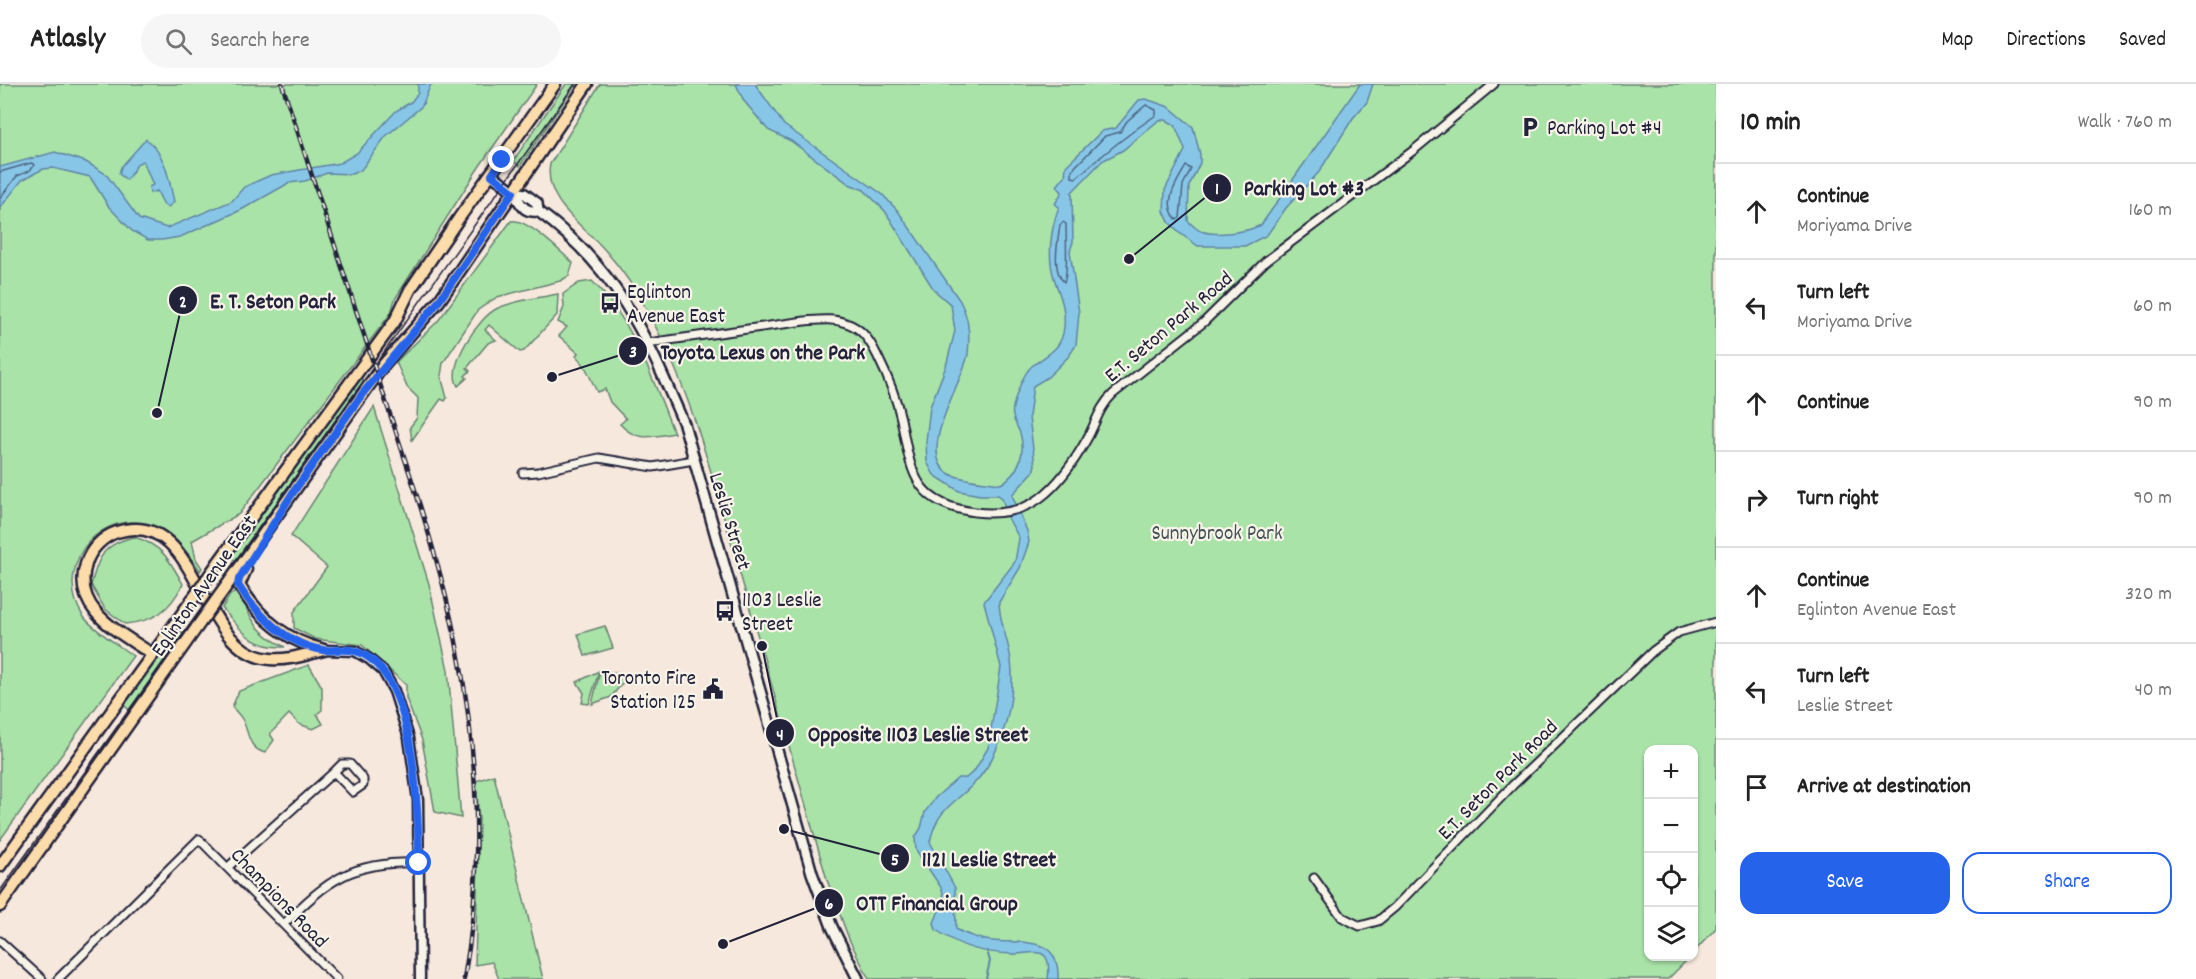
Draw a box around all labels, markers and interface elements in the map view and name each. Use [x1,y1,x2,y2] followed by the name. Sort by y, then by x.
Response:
[141,14,561,68] search box
[30,21,105,61] text: Atlasly
[162,25,195,58] icon: search
[210,26,310,57] text: Search here
[1942,26,1973,56] text: Map
[2006,26,2086,56] text: Directions
[2119,26,2166,56] text: Saved
[1740,105,1800,142] text: 10 min
[2078,109,2172,137] text: Walk · 760 m
[1518,115,1542,139] parking icon: Parking Lot #4
[1547,115,1662,145] place label: Parking Lot #4
[488,146,514,172] route end
[1202,168,1376,208] callout: Parking Lot #3
[1244,175,1364,206] text: Parking Lot #3
[1215,178,1219,203] text: 1
[1797,182,1869,213] text: Continue
[1740,195,1773,228] icon: ahead
[2129,197,2172,225] text: 160 m
[1797,213,1912,241] text: Moriyama Drive
[1099,265,1241,391] street label: E.T. Seton Park Road
[1797,278,1869,309] text: Turn left
[627,279,725,333] place label: Eglinton Avenue East
[168,280,348,320] callout: E. T. Seton Park
[210,288,336,319] text: E. T. Seton Park
[179,291,187,316] text: 2
[598,291,622,315] bus stop icon: Eglinton Avenue East
[1740,291,1773,324] icon: left
[2133,293,2172,321] text: 60 m
[1797,309,1912,337] text: Moriyama Drive
[618,331,877,371] callout: Toyota Lexus on the Park
[661,339,865,370] text: Toyota Lexus on the Park
[629,341,637,366] text: 3
[1740,387,1773,420] icon: ahead
[1797,388,1869,419] text: Continue
[2134,389,2172,417] text: 90 m
[699,469,757,575] street label: Leslie Street
[1740,483,1773,516] icon: right
[1797,484,1879,515] text: Turn right
[2134,485,2172,513] text: 90 m
[145,509,266,664] street label: Eglinton Avenue East
[1152,520,1283,550] park label: Sunnybrook Park
[1797,566,1869,597] text: Continue
[1740,579,1773,612] icon: ahead
[2125,581,2172,609] text: 320 m
[742,587,822,641] place label: 1103 Leslie Street
[1797,597,1956,625] text: Eglinton Avenue East
[713,599,737,623] bus stop icon: 1103 Leslie Street
[1797,662,1869,693] text: Turn left
[601,665,696,719] place label: Toronto Fire Station 125
[1740,675,1773,708] icon: left
[701,677,725,701] public building icon: Toronto Fire Station 125
[2134,677,2172,705] text: 40 m
[1797,693,1893,721] text: Leslie Street
[765,713,1040,753] callout: Opposite 1103 Leslie Street
[1432,714,1566,848] street label: E.T. Seton Park Road
[808,721,1029,752] text: Opposite 1103 Leslie Street
[776,724,784,749] text: 4
[1644,745,1698,961] map controls
[1644,745,1698,799] button: +
[1740,771,1773,804] icon: arrive
[1797,772,1971,803] text: Arrive at destination
[1644,799,1698,853] button: −
[880,838,1068,878] callout: 1121 Leslie Street
[222,842,334,956] street label: Champions Road
[922,846,1057,877] text: 1121 Leslie Street
[405,849,431,875] route start
[891,849,899,874] text: 5
[1740,852,1950,914] button: Save
[1962,852,2172,914] button: Share
[1644,853,1698,907] button: locate
[814,883,1030,923] callout: OTT Financial Group
[856,890,1018,921] text: OTT Financial Group
[825,893,834,918] text: 6
[1644,907,1698,961] button: layers

